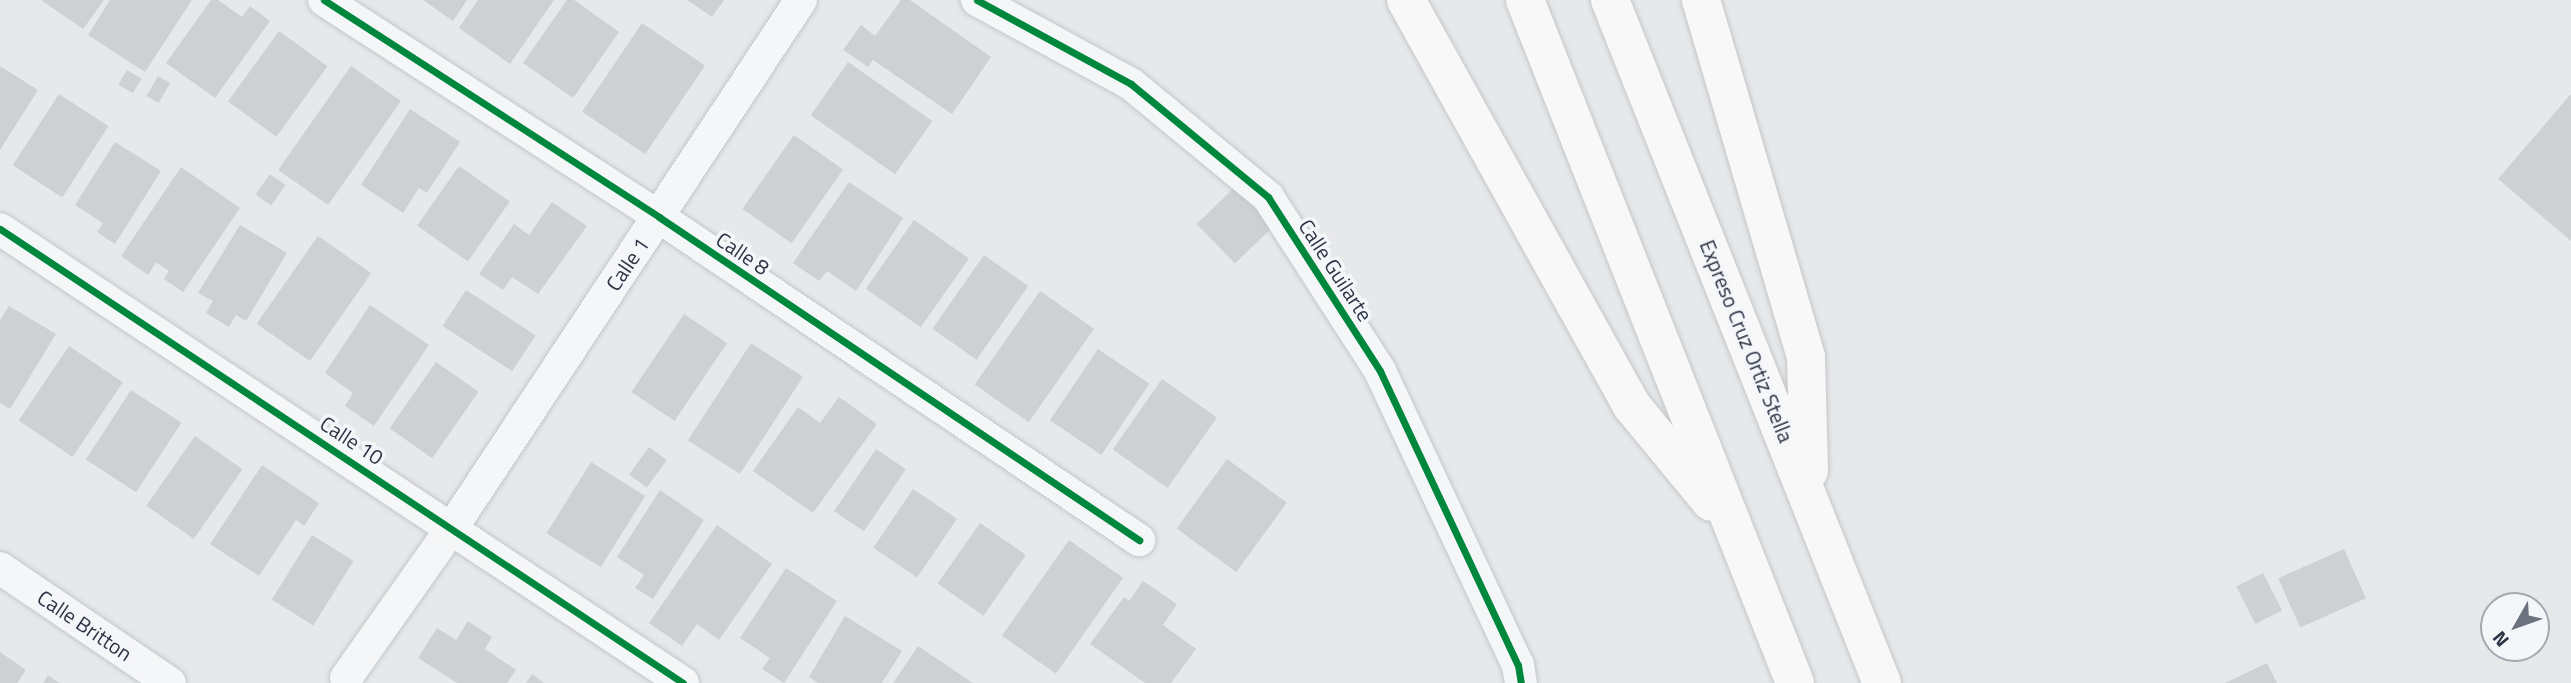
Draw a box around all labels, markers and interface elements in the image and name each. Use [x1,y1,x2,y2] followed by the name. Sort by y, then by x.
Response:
[1294,214,1378,326] street label: Calle Guilarte
[712,226,774,280] street label: Calle 8
[600,233,654,295] street label: Calle 1
[1695,236,1799,446] street label: Expreso Cruz Ortiz Stella
[316,410,388,470] street label: Calle 10
[33,584,137,666] street label: Calle Britton
[2480,592,2550,662] north arrow
[2485,625,2515,654] text: N

